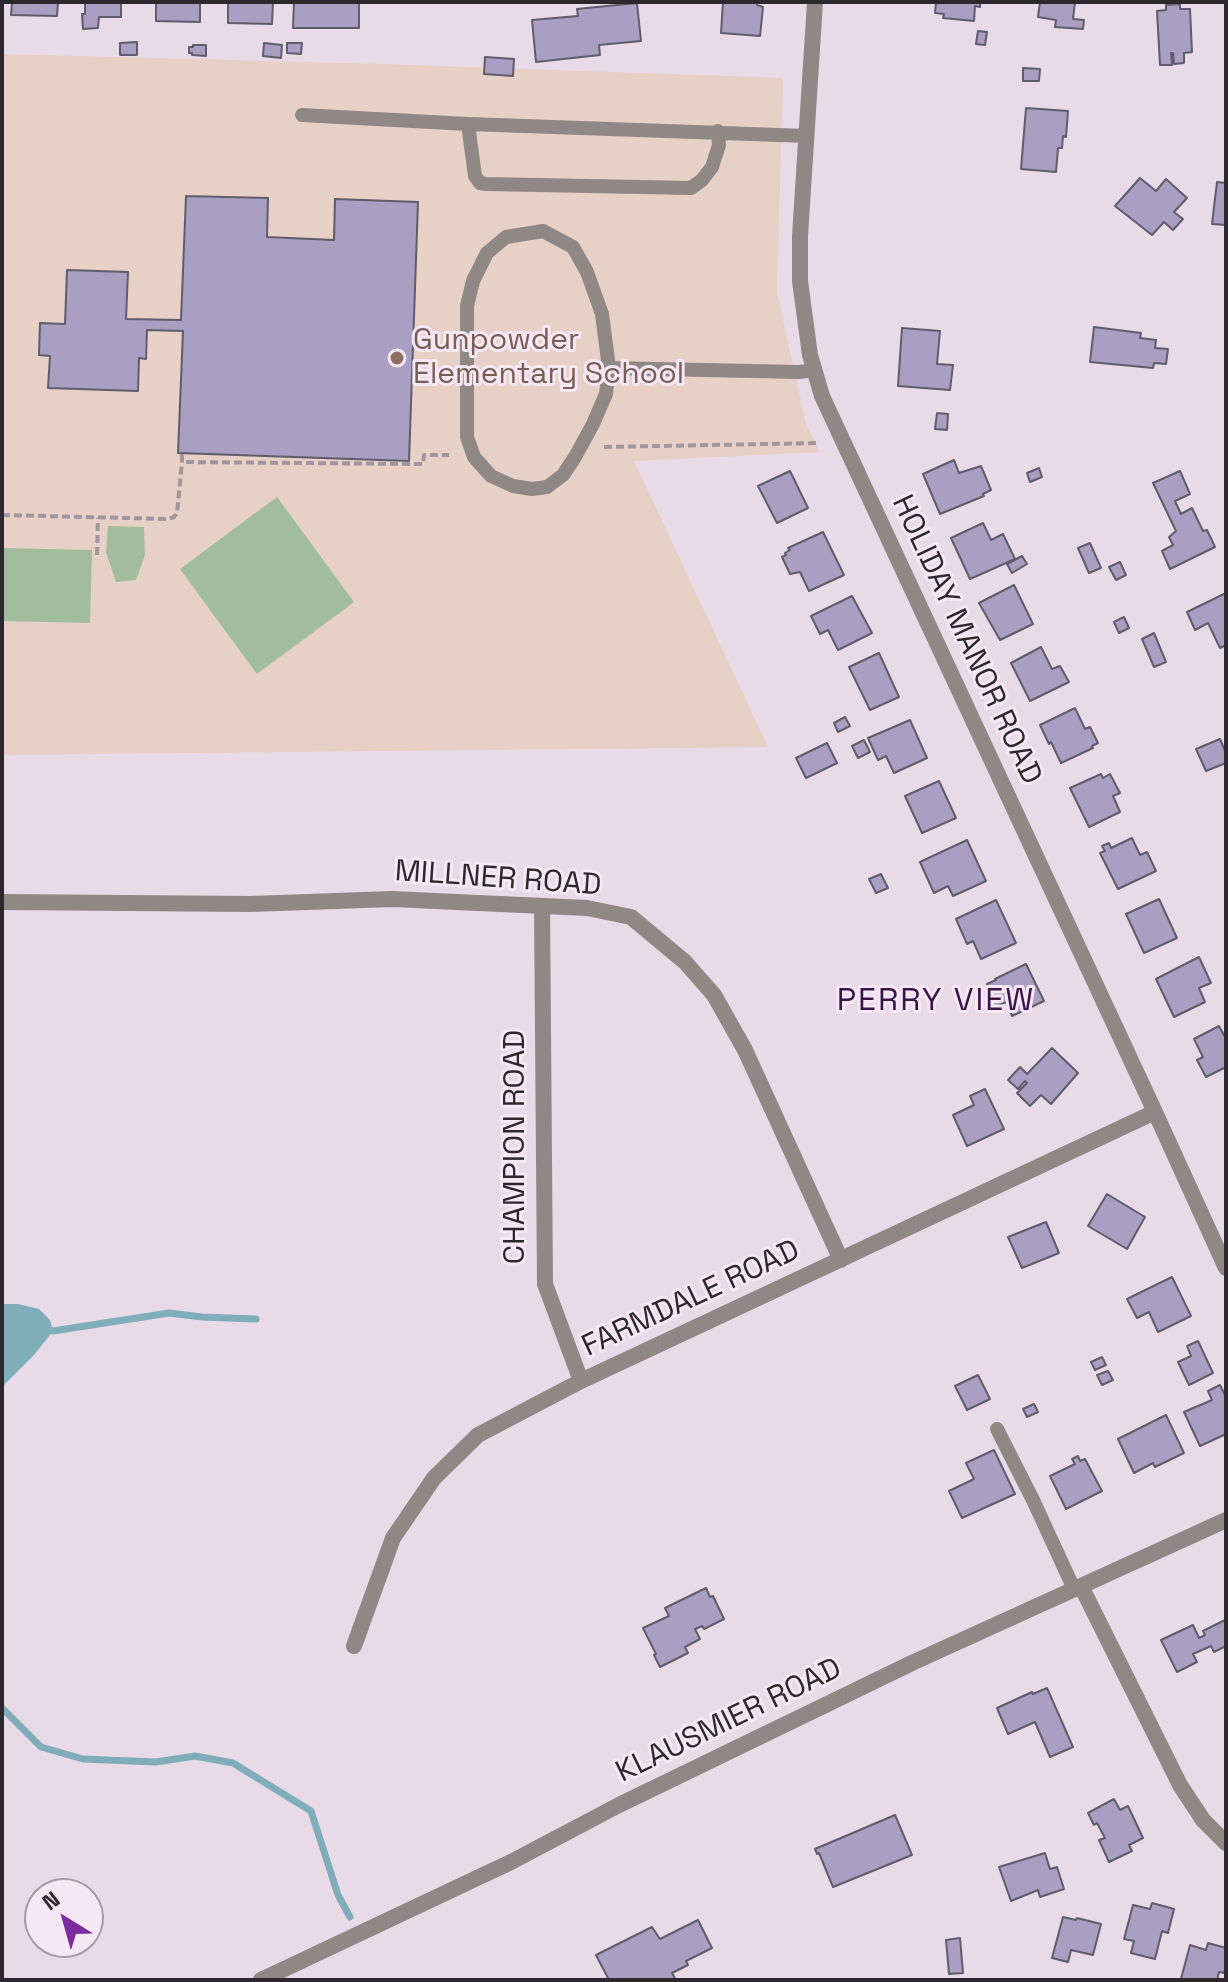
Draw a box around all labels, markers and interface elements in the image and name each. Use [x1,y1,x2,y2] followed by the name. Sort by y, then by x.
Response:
[413,323,684,394] place label: Gunpowder Elementary School
[388,349,406,367] marker: Gunpowder Elementary School
[883,490,1049,790] street label: HOLIDAY MANOR ROAD
[394,854,602,904] street label: MILLNER ROAD
[837,982,1035,1020] district label: PERRY VIEW
[498,1030,534,1264] street label: CHAMPION ROAD
[577,1233,805,1365] street label: FARMDALE ROAD
[611,1651,847,1791] street label: KLAUSMIER ROAD
[24,1878,104,1958] north arrow
[36,1885,65,1916] text: N

